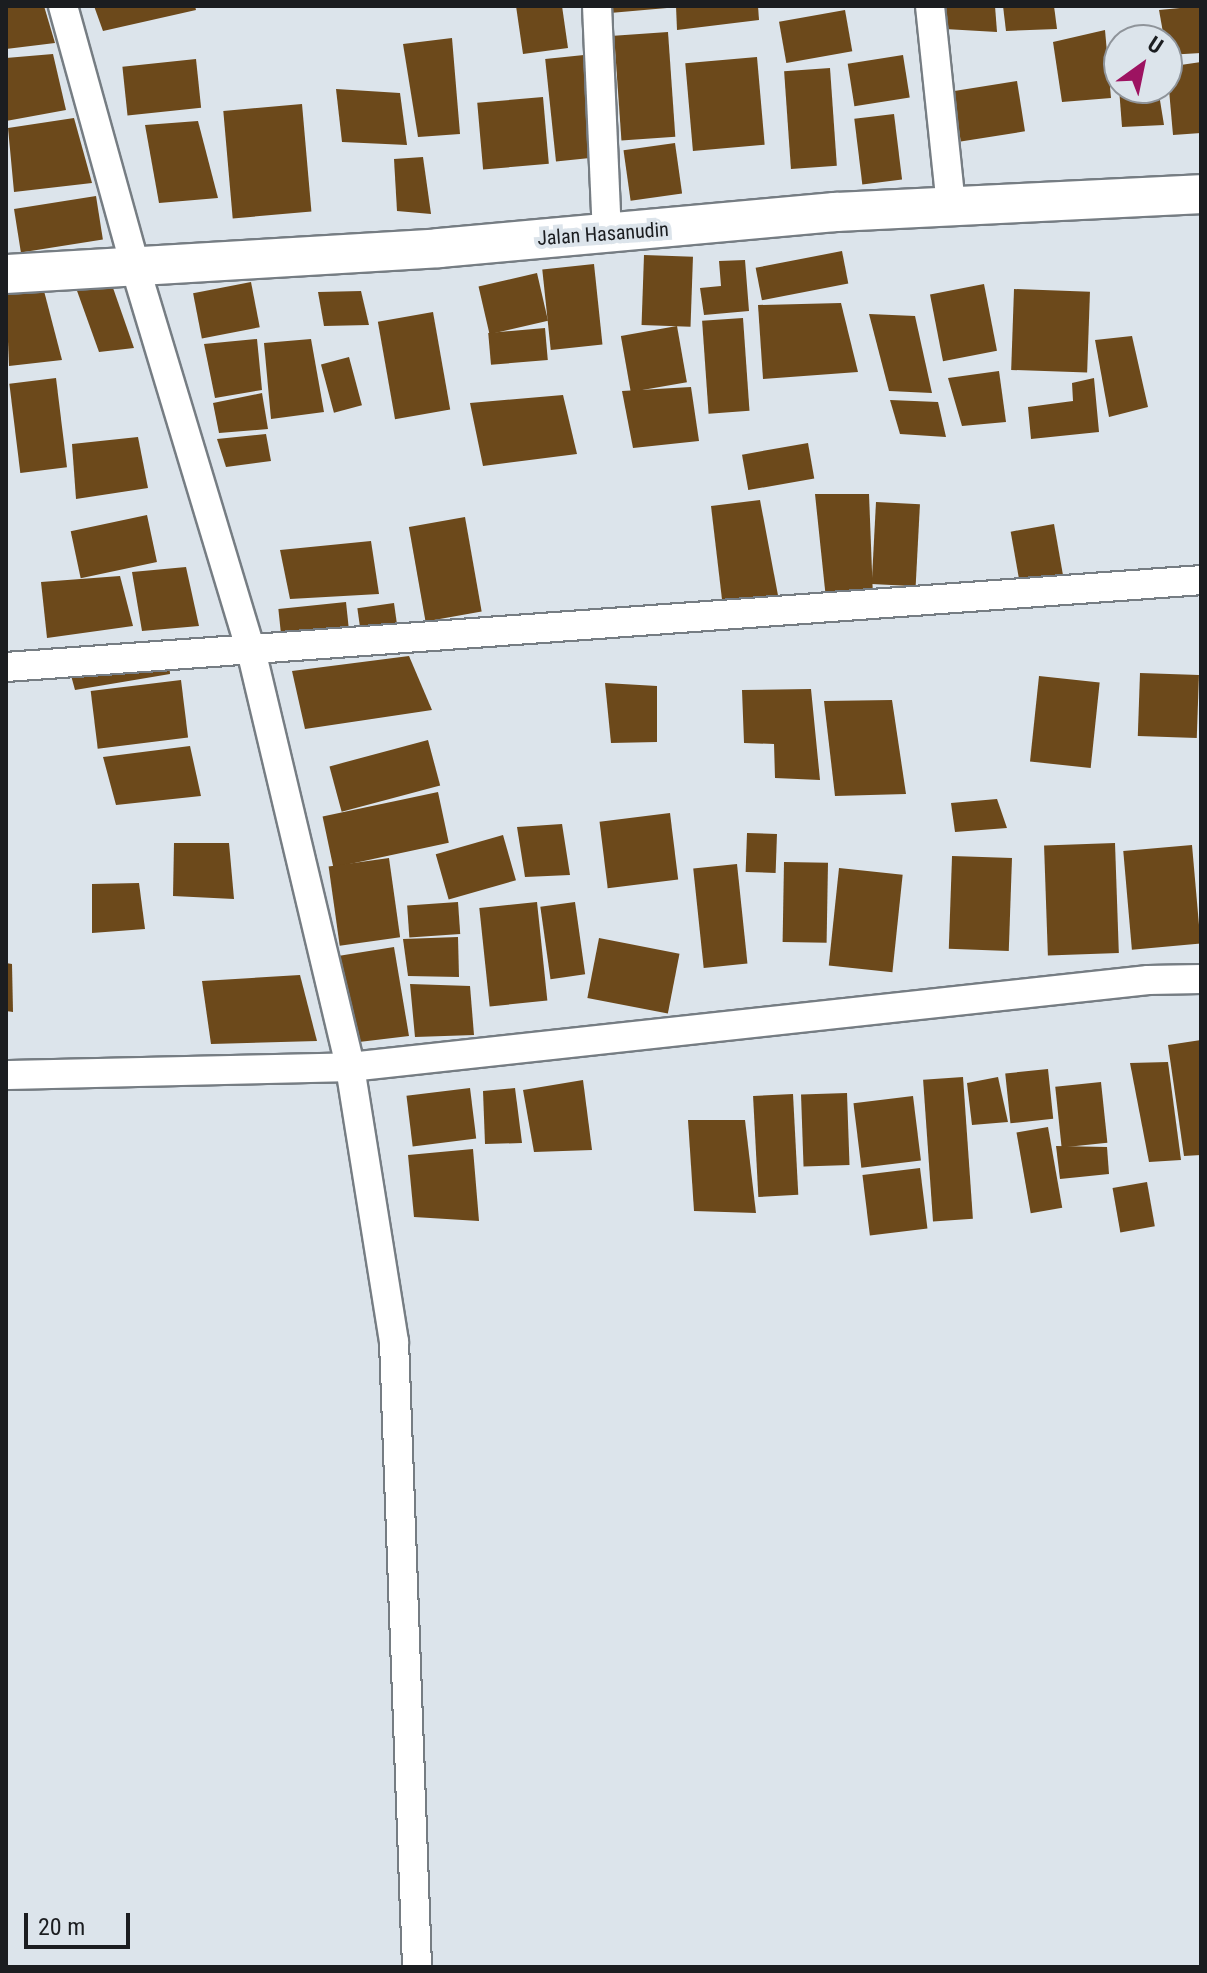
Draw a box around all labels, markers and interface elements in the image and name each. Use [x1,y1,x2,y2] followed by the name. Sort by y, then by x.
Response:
[1103,24,1183,104] north arrow
[1143,31,1167,59] text: U
[536,217,670,251] street label: Jalan Hasanudin
[28,1897,134,1947] scale bar
[38,1913,85,1941] text: 20 m

